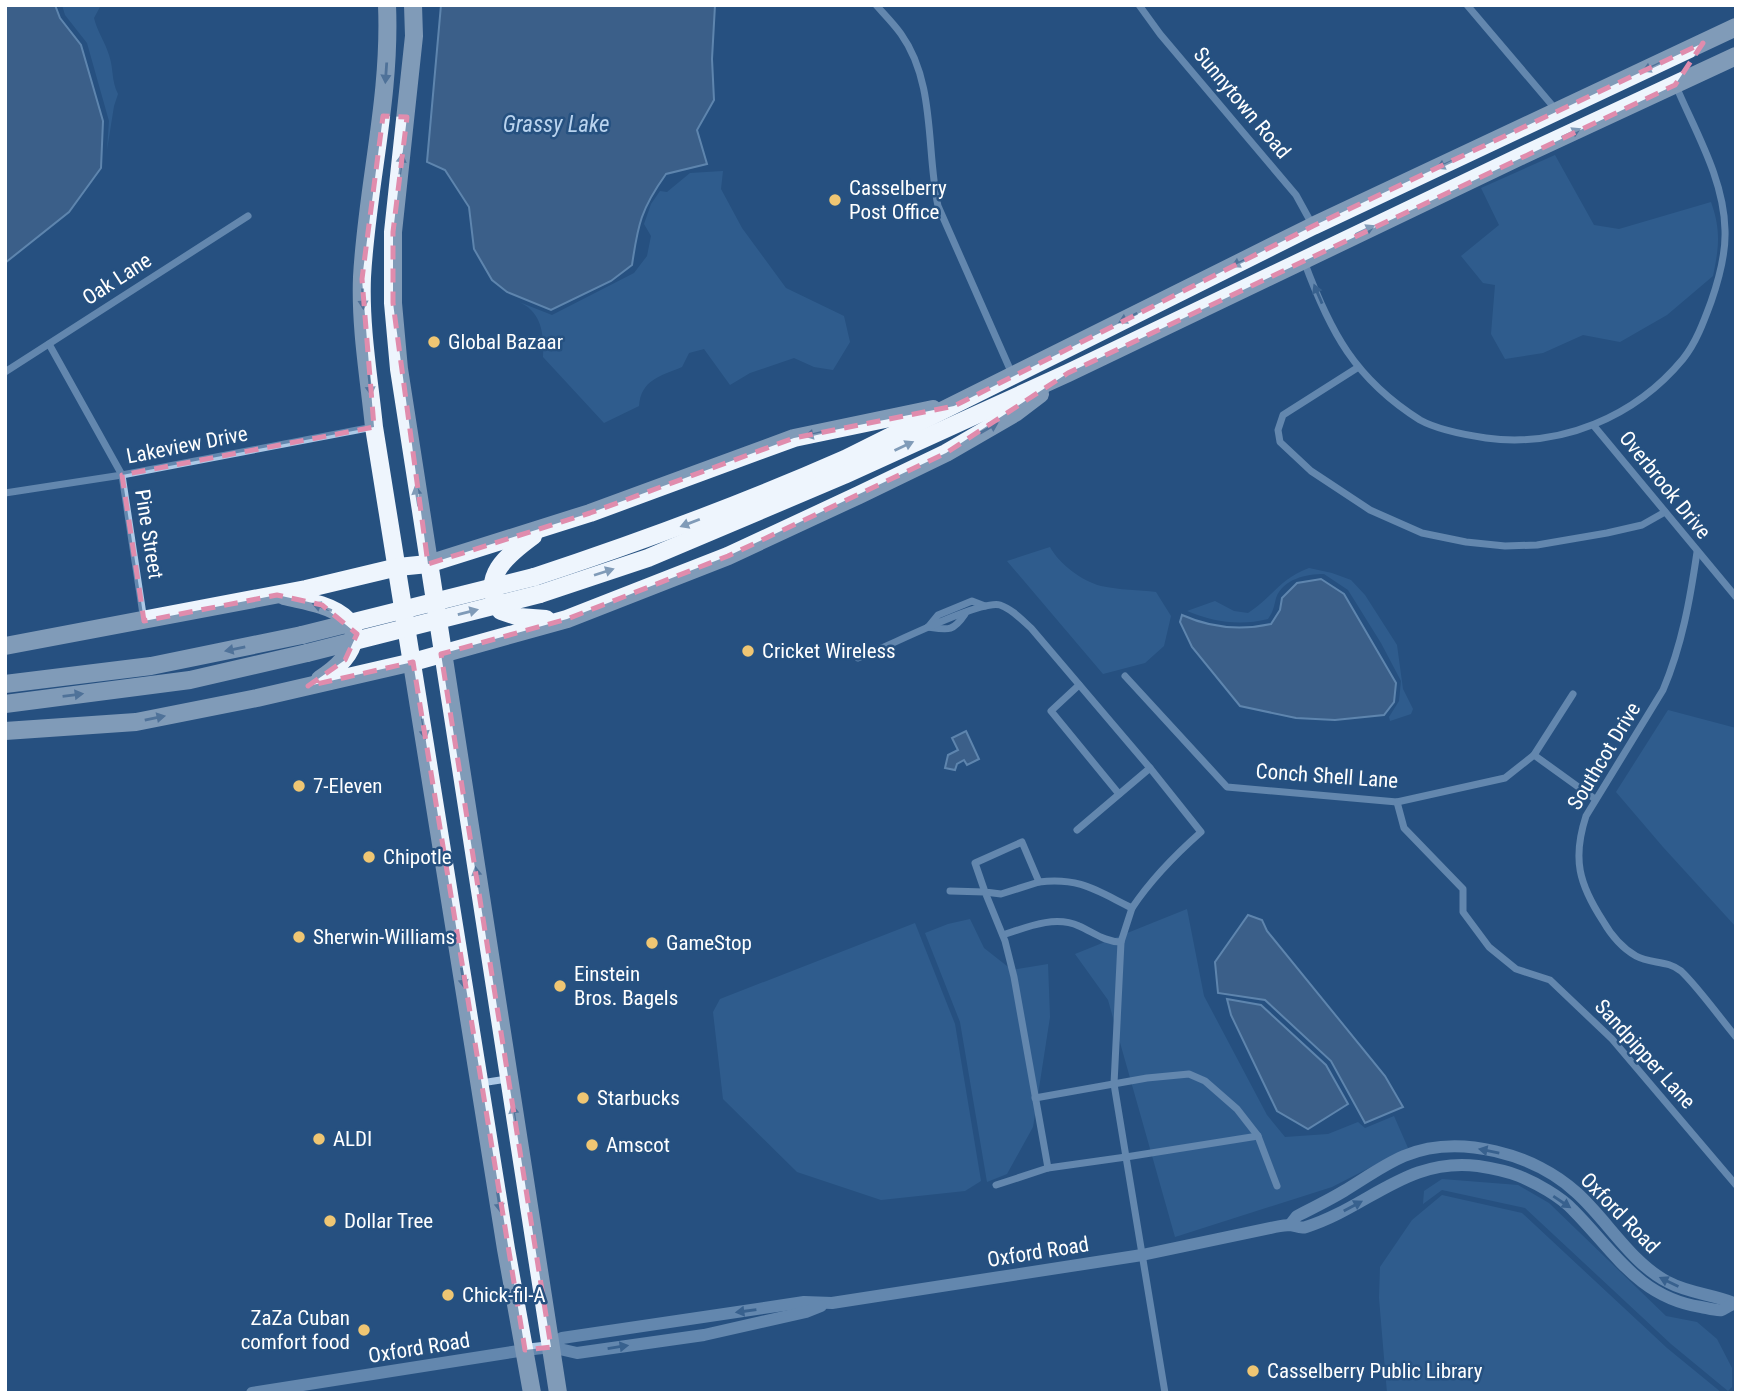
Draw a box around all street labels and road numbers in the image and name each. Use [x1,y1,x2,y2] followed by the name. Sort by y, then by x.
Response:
[1189,43,1295,163] street label: Sunnytown Road
[78,248,156,310] street label: Oak Lane
[124,421,250,469] street label: Lakeview Drive
[1614,426,1716,544] street label: Overbrook Drive
[130,487,168,581] street label: Pine Street
[1563,698,1646,814] street label: Southcot Drive
[1255,759,1399,793] street label: Conch Shell Lane
[1590,994,1700,1114] street label: Sandpipper Lane
[1576,1168,1664,1258] street label: Oxford Road
[985,1232,1091,1272] street label: Oxford Road
[366,1328,472,1368] street label: Oxford Road

